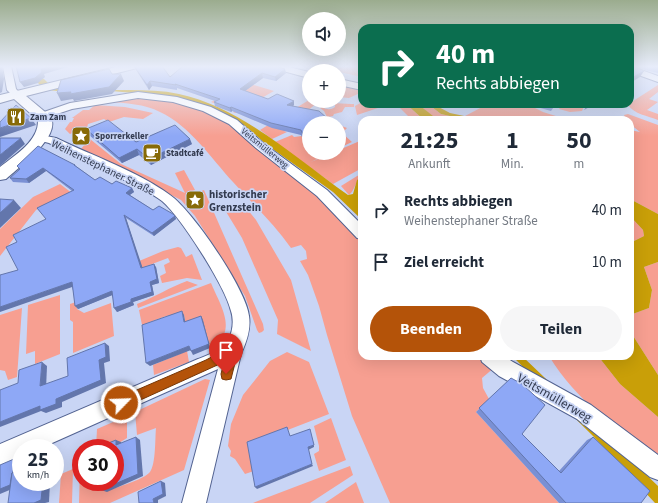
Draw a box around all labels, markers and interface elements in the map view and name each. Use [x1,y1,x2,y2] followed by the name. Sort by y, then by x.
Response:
[302,12,346,160] map controls
[302,12,346,56] button: sound
[436,34,495,74] text: 40 m
[370,40,422,92] icon: right
[302,64,346,108] button: +
[436,71,560,96] text: Rechts abbiegen
[5,106,27,128] restaurant icon: Zam Zam
[30,111,67,124] place label: Zam Zam
[302,116,346,160] button: −
[400,123,458,158] text: 21:25
[506,123,519,158] text: 1
[566,123,592,158] text: 50
[70,125,92,147] place icon: Sporrerkeller
[238,125,292,172] street label: Veitsmüllerweg
[95,130,149,143] place label: Sporrerkeller
[49,136,157,199] street label: Weihenstephaner Straße
[141,142,163,164] cafe icon: Stadtcafé
[166,147,204,160] place label: Stadtcafé
[408,155,451,173] text: Ankunft
[501,155,524,173] text: Min.
[573,155,584,173] text: m
[209,187,268,215] place label: historischer Grenzstein
[184,189,206,211] place icon: historischer Grenzstein
[404,191,513,212] text: Rechts abbiegen
[370,199,392,221] icon: right
[592,200,622,221] text: 40 m
[404,212,538,230] text: Weihenstephaner Straße
[370,251,392,273] icon: arrive
[404,252,484,273] text: Ziel erreicht
[592,252,622,273] text: 10 m
[370,306,492,352] button: Beenden
[500,306,622,352] button: Teilen
[209,333,243,374] pin
[215,339,237,361] icon: arrive
[514,369,596,427] street label: Veitsmüllerweg
[100,382,142,424] position arrow
[72,439,124,491] speed limit sign: 30
[27,446,49,474] text: 25
[27,468,49,482] text: km/h

